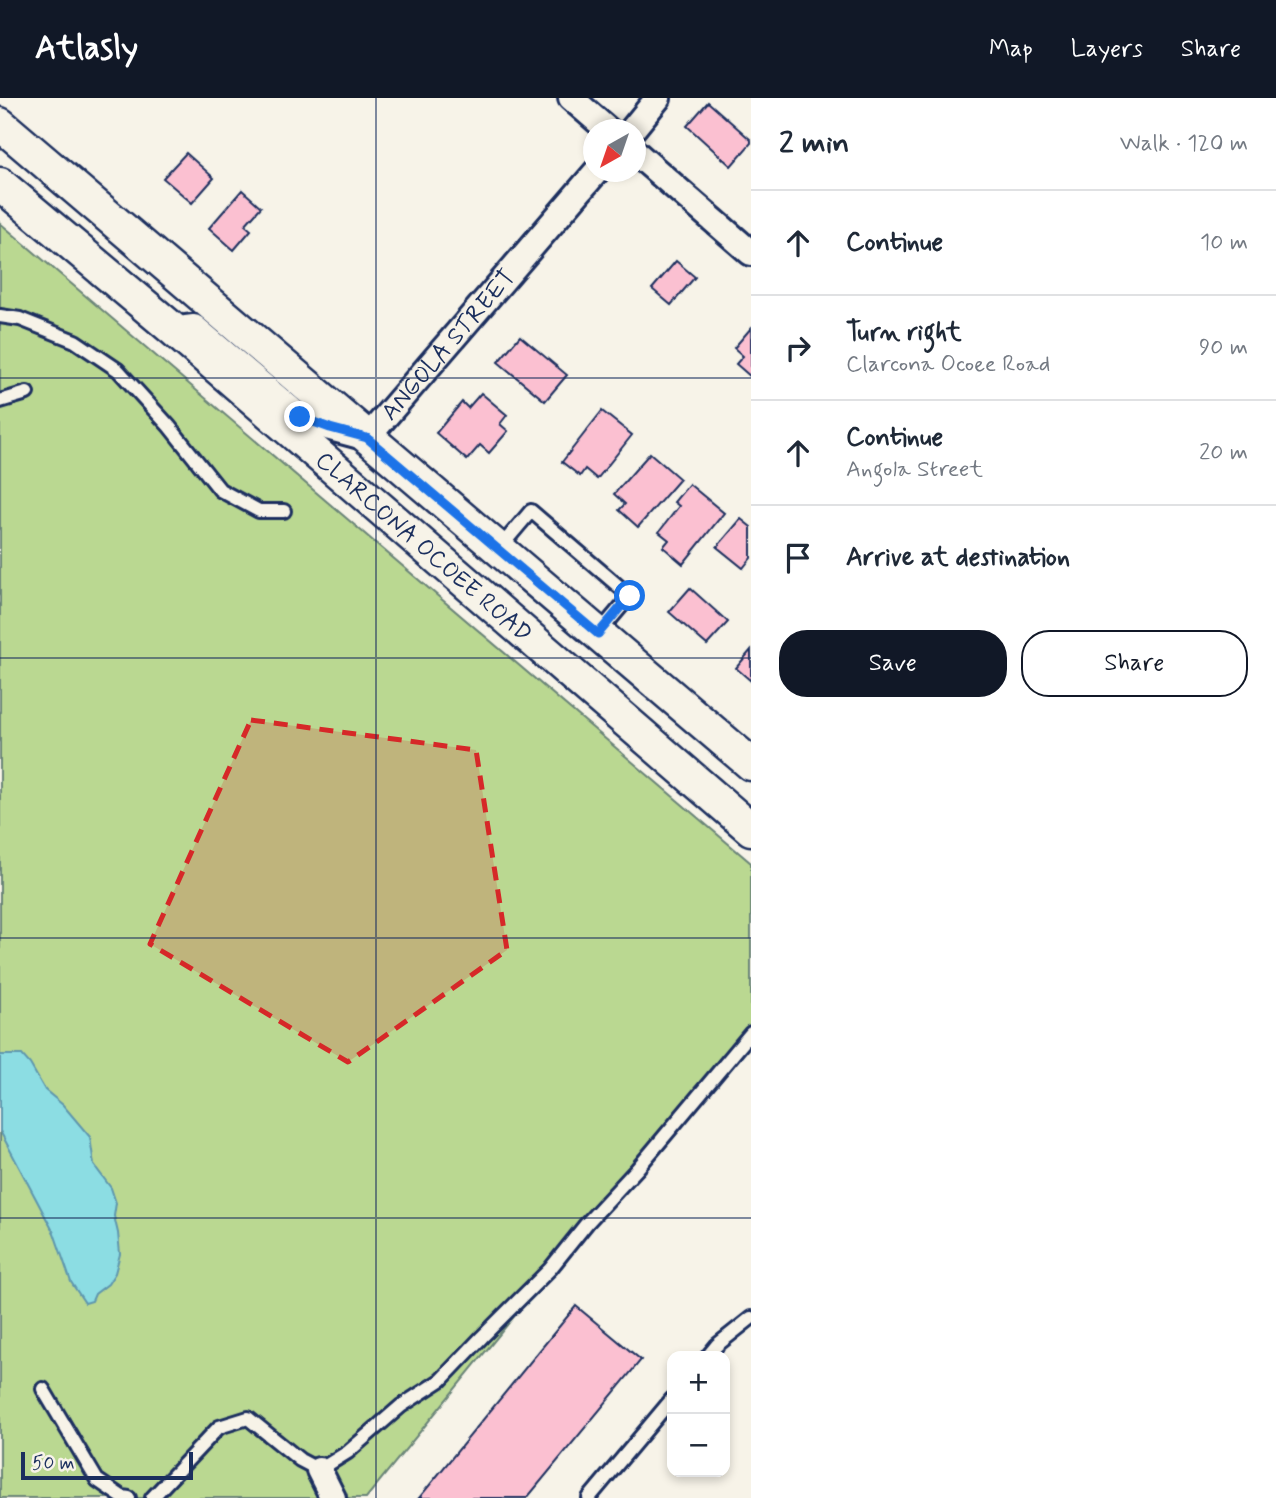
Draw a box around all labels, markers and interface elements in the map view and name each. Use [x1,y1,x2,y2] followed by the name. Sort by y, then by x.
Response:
[35,27,138,71] text: Atlasly
[989,34,1033,65] text: Map
[1071,34,1143,65] text: Layers
[1181,34,1241,65] text: Share
[583,119,646,182] north arrow
[779,124,849,163] text: 2 min
[1120,129,1248,159] text: Walk · 120 m
[779,224,817,262] icon: ahead
[846,226,943,260] text: Continue
[1200,228,1248,258] text: 10 m
[375,263,523,428] street label: ANGOLA STREET
[846,316,962,350] text: Turn right
[779,329,817,367] icon: right
[1199,333,1248,363] text: 90 m
[846,350,1050,380] text: Clarcona Ocoee Road
[284,401,315,432] route end
[846,421,943,455] text: Continue
[779,434,817,472] icon: ahead
[1199,438,1248,468] text: 20 m
[308,445,538,650] street label: CLARCONA OCOEE ROAD
[846,455,983,485] text: Angola Street
[779,539,817,577] icon: arrive
[846,541,1070,575] text: Arrive at destination
[614,580,645,611] route start
[779,630,1007,697] button: Save
[1021,630,1248,697] button: Share
[667,1351,730,1477] map controls
[667,1351,730,1414] button: +
[667,1414,730,1477] button: −
[21,1449,192,1481] scale bar
[32,1451,75,1476] text: 50 m

